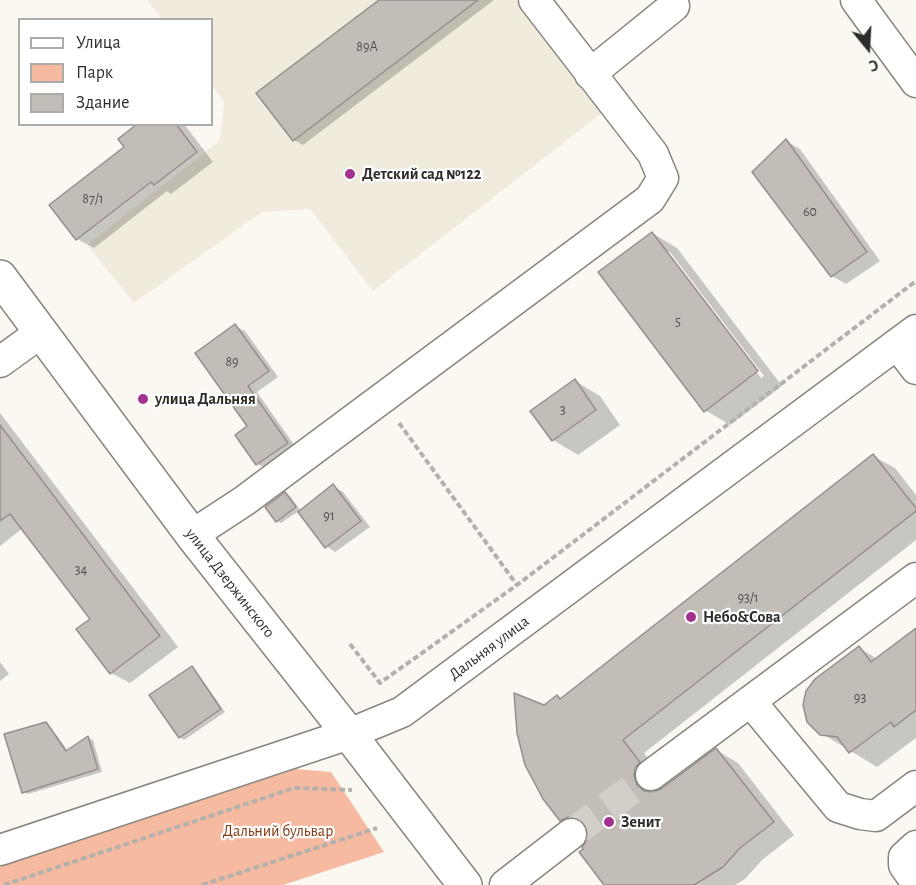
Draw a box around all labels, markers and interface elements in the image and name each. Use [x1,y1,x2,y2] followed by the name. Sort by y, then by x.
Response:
[18,18,213,126] legend
[838,18,898,78] north arrow
[76,34,121,52] text: Улица
[356,39,378,55] house number: 89А
[867,56,880,74] text: С
[76,64,113,82] text: Парк
[76,94,130,112] text: Здание
[362,164,481,184] place label: Детский сад №122
[343,167,357,181] marker: Детский сад №122
[82,191,104,207] house number: 87/1
[803,204,817,220] house number: 60
[675,314,681,330] house number: 5
[225,354,239,370] house number: 89
[155,389,256,409] place label: улица Дальняя
[136,392,150,406] marker: улица Дальняя
[560,402,566,418] house number: 3
[323,508,335,524] house number: 91
[181,524,279,642] street label: улица Дзержинского
[75,562,87,578] house number: 34
[737,590,759,606] house number: 93/1
[703,607,781,627] place label: Небо&Сова
[684,610,698,624] marker: Небо&Сова
[445,612,533,684] street label: Дальняя улица
[854,690,866,706] house number: 93
[621,812,661,832] place label: Зенит
[602,815,616,829] marker: Зенит
[223,821,333,841] park label: Дальний бульвар

